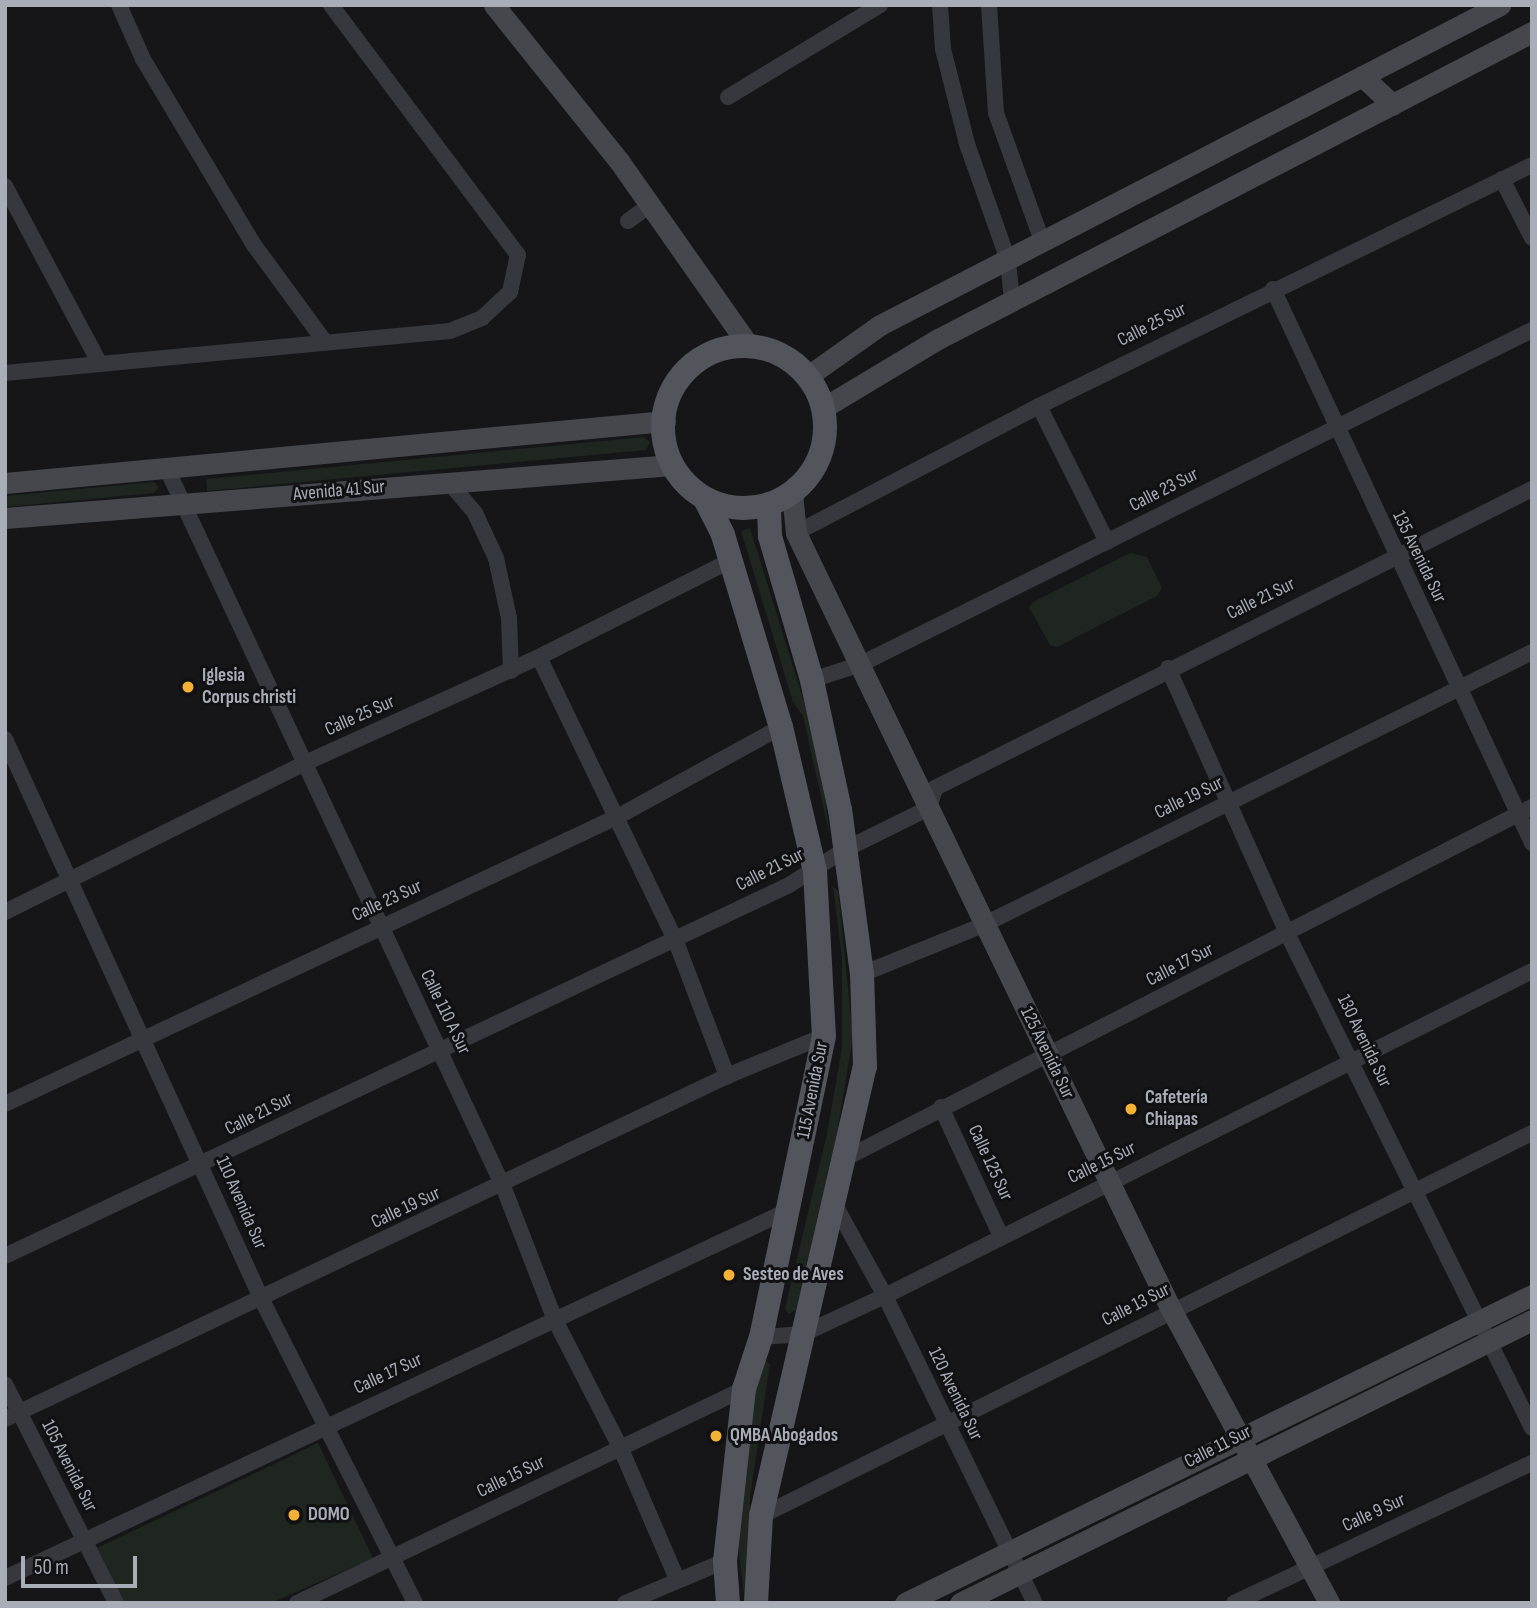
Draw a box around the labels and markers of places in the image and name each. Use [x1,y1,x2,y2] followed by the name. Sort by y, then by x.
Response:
[202,665,296,709] place label: Iglesia Corpus christi
[180,679,196,695] marker: Iglesia Corpus christi
[1145,1087,1208,1131] place label: Cafetería Chiapas
[1123,1101,1139,1117] marker: Cafetería Chiapas
[743,1264,844,1286] place label: Sesteo de Aves
[721,1267,737,1283] marker: Sesteo de Aves
[730,1425,838,1447] place label: QMBA Abogados
[708,1428,724,1444] marker: QMBA Abogados
[308,1504,350,1526] place label: DOMO
[286,1507,302,1523] marker: DOMO

